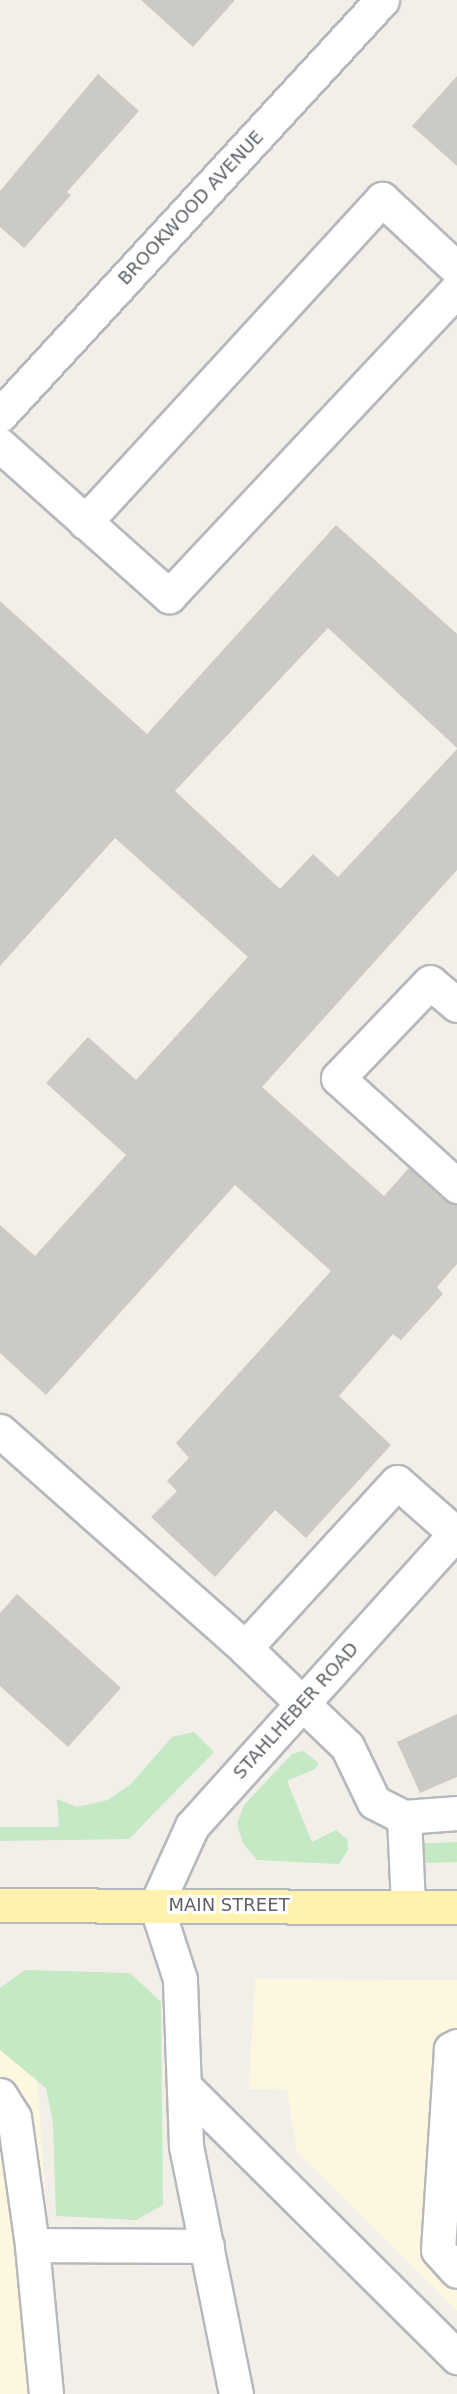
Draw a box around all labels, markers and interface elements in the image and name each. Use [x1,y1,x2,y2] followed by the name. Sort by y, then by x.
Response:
[114,126,268,290] street label: BROOKWOOD AVENUE
[229,1638,363,1784] street label: STAHLHEBER ROAD
[168,1894,290,1916] street label: MAIN STREET

